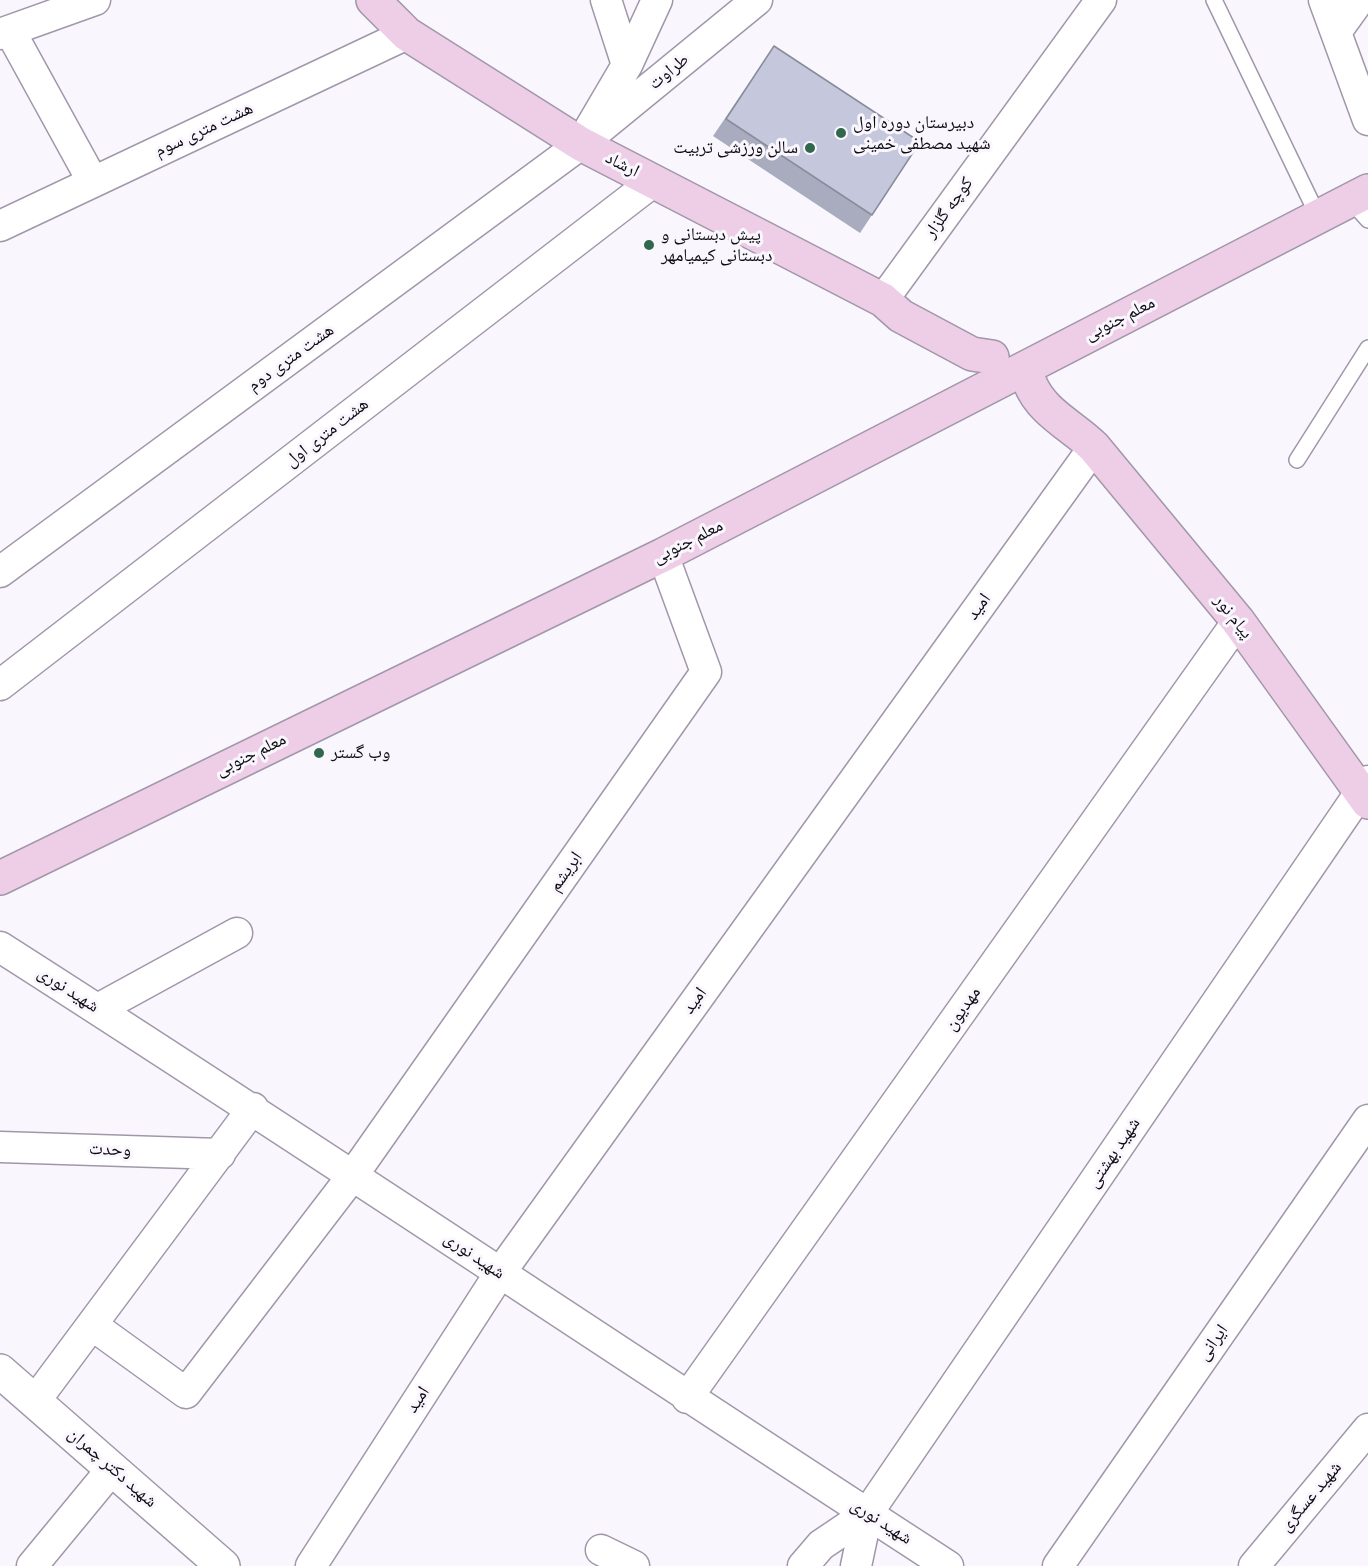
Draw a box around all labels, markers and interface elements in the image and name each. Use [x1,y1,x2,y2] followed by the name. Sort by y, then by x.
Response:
[644,49,694,95] street label: طراوت
[151,98,257,162] street label: هشت متری سوم
[853,112,990,154] place label: دبیرستان دوره اول شهید مصطفی خمینی
[834,126,848,140] marker: دبیرستان دوره اول شهید مصطفی خمینی
[673,137,798,159] place label: سالن ورزشی تربیت
[803,141,817,155] marker: سالن ورزشی تربیت
[601,147,643,183] street label: ارشاد
[920,173,978,243] street label: کوچه گلزار
[661,224,772,266] place label: پیش دبستانی و دبستانی کیمیامهر
[642,238,656,252] marker: پیش دبستانی و دبستانی کیمیامهر
[1081,292,1159,346] street label: معلم جنوبی
[244,319,338,397] street label: هشت متری دوم
[281,394,373,472] street label: هشت متری اول
[649,515,727,569] street label: معلم جنوبی
[962,590,996,624] street label: امید
[1209,591,1257,643] street label: پیام نور
[212,729,290,781] street label: معلم جنوبی
[331,742,390,764] place label: وب گستر
[312,746,326,760] marker: وب گستر
[545,848,587,896] street label: ابریشم
[33,962,103,1018] street label: شهید نوری
[940,983,986,1035] street label: مهدیون
[678,984,712,1018] street label: امید
[1083,1114,1145,1192] street label: شهید بهشتی
[88,1138,132,1162] street label: وحدت
[439,1228,509,1284] street label: شهید نوری
[1193,1321,1233,1365] street label: ایرانی
[401,1383,435,1417] street label: امید
[63,1423,161,1513] street label: شهید دکتر چمران
[1275,1457,1347,1537] street label: شهید عسگری
[846,1494,916,1550] street label: شهید نوری

